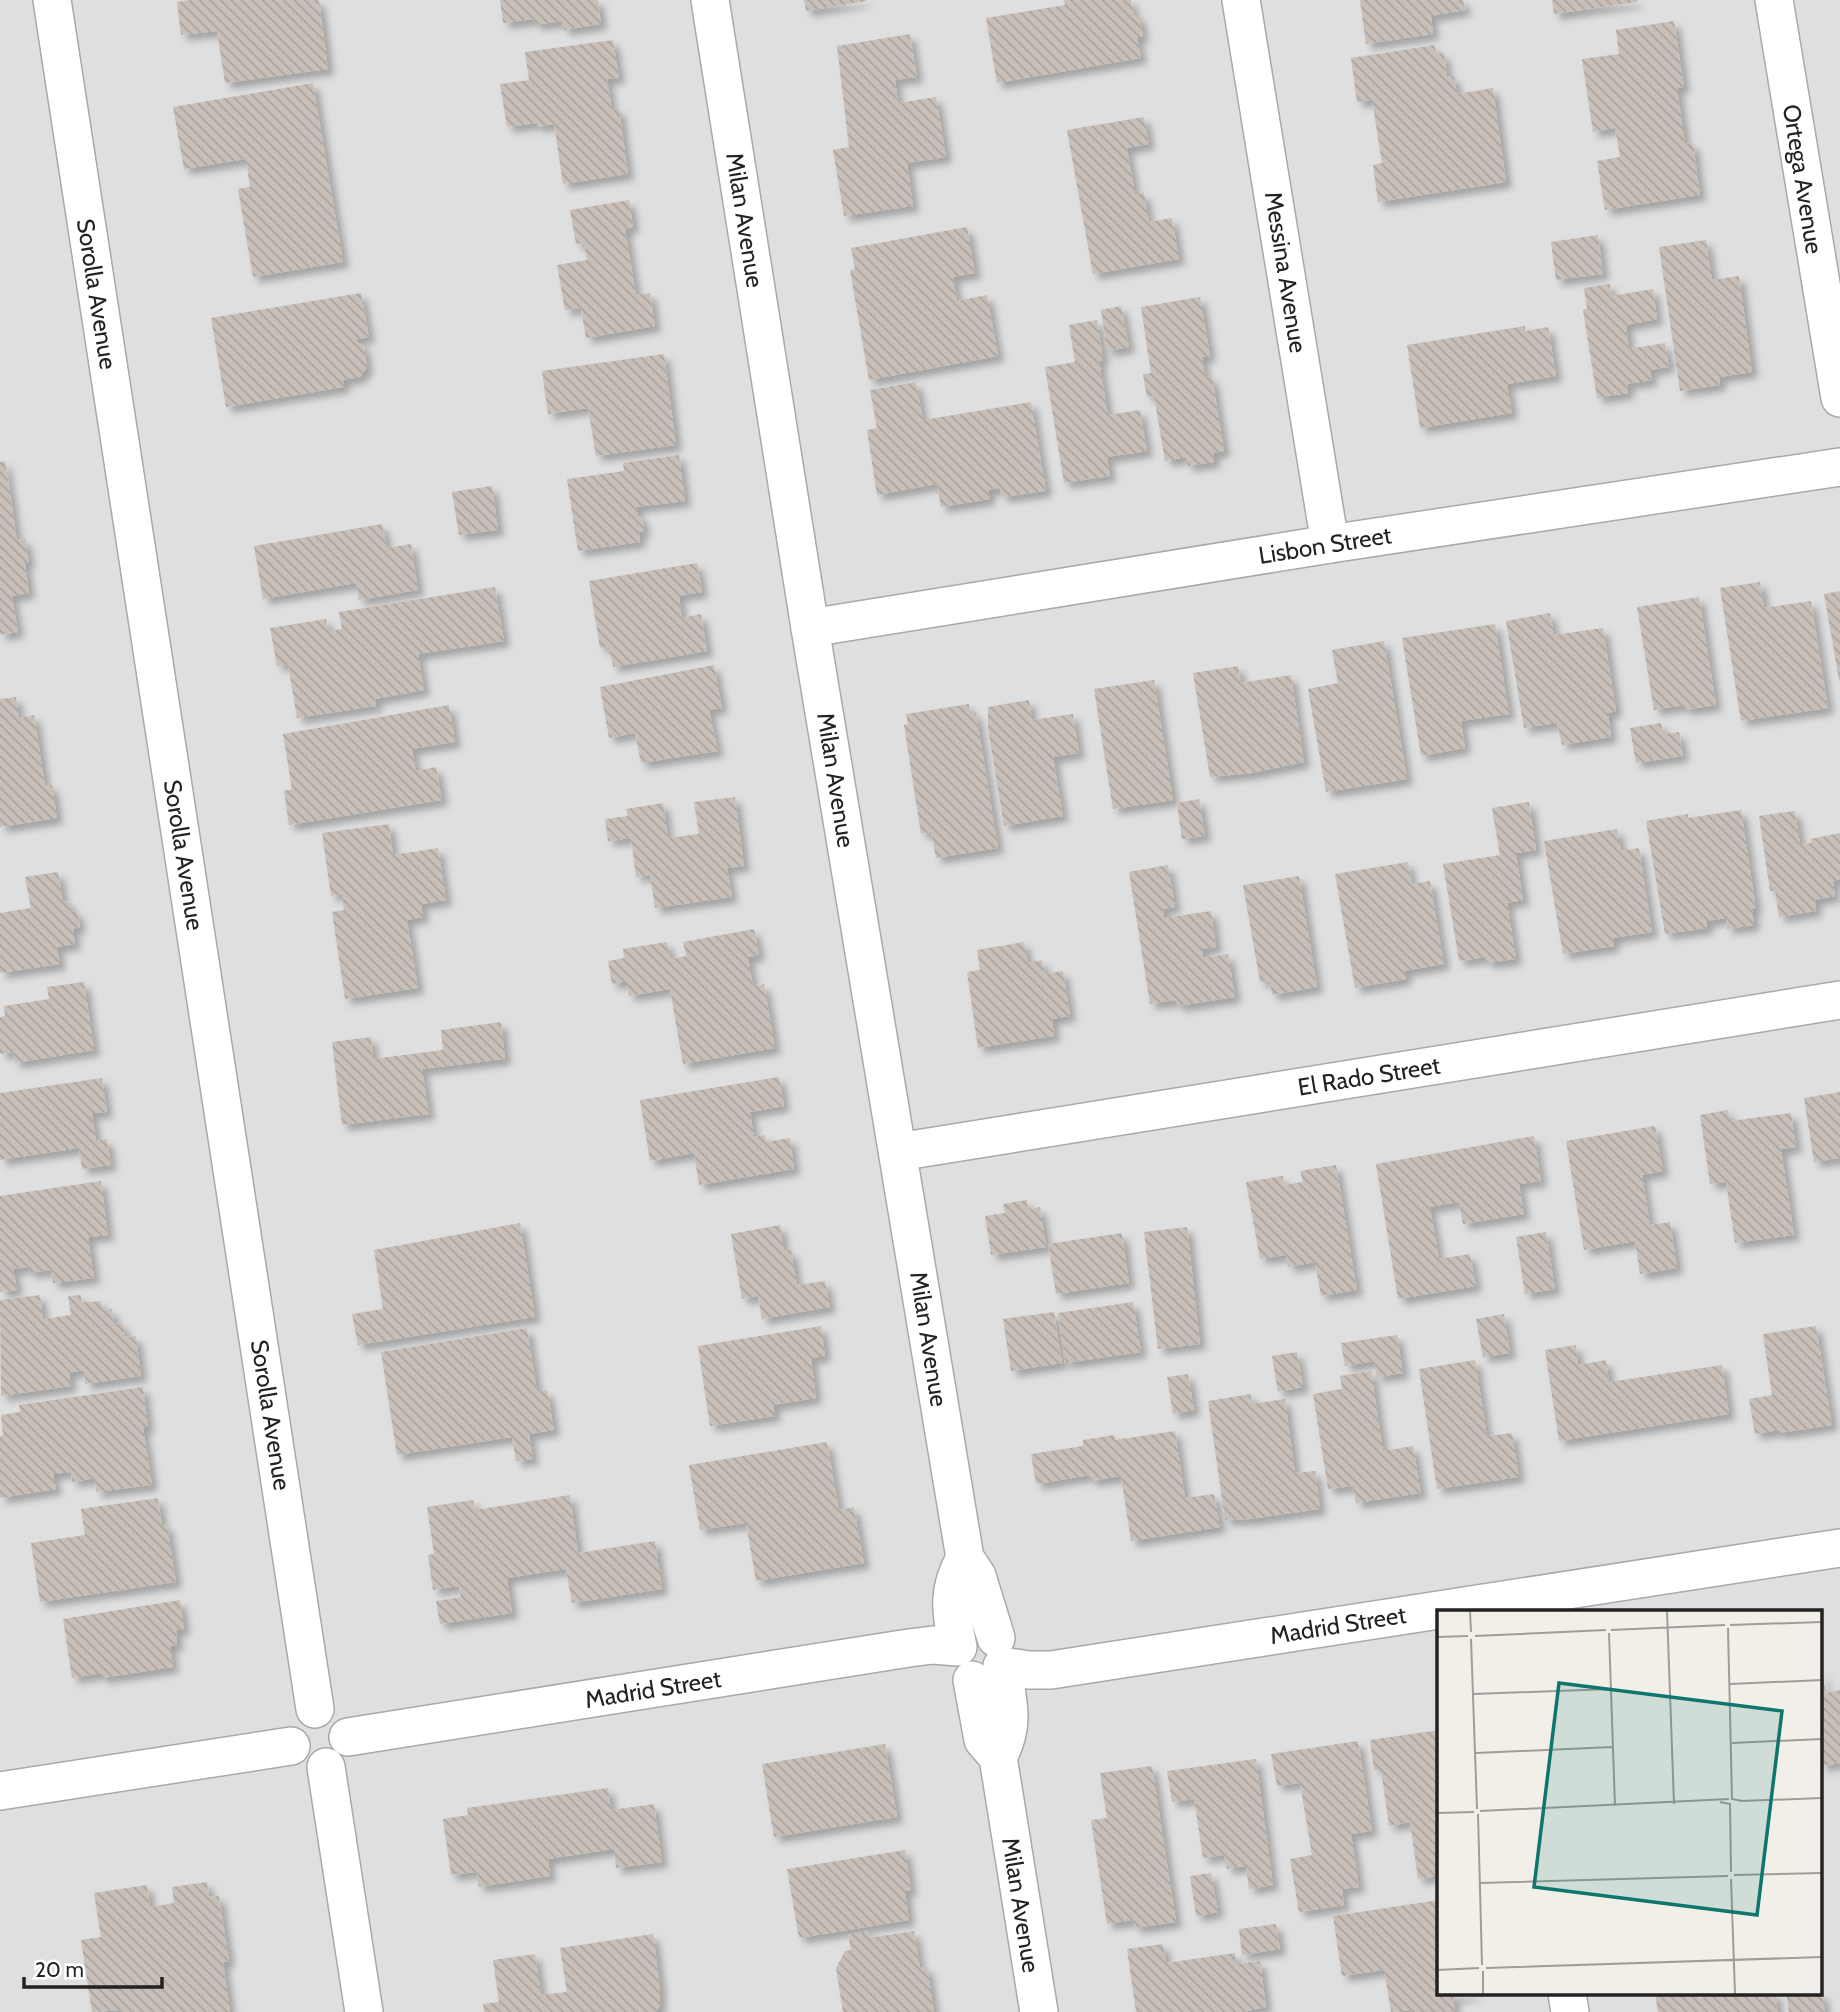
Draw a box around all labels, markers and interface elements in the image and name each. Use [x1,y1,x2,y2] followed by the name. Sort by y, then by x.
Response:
[1777,102,1829,256] street label: Ortega Avenue
[720,150,770,290] street label: Milan Avenue
[1259,189,1313,355] street label: Messina Avenue
[71,217,123,371] street label: Sorolla Avenue
[1257,520,1393,570] street label: Lisbon Street
[811,710,861,850] street label: Milan Avenue
[158,778,210,932] street label: Sorolla Avenue
[1296,1050,1442,1102] street label: El Rado Street
[904,1269,954,1409] street label: Milan Avenue
[245,1338,297,1492] street label: Sorolla Avenue
[1268,1600,1408,1650] street label: Madrid Street
[1437,1610,1822,1994] inset map
[583,1664,723,1714] street label: Madrid Street
[996,1835,1046,1975] street label: Milan Avenue
[24,1946,163,1990] scale bar
[35,1957,84,1982] text: 20 m

